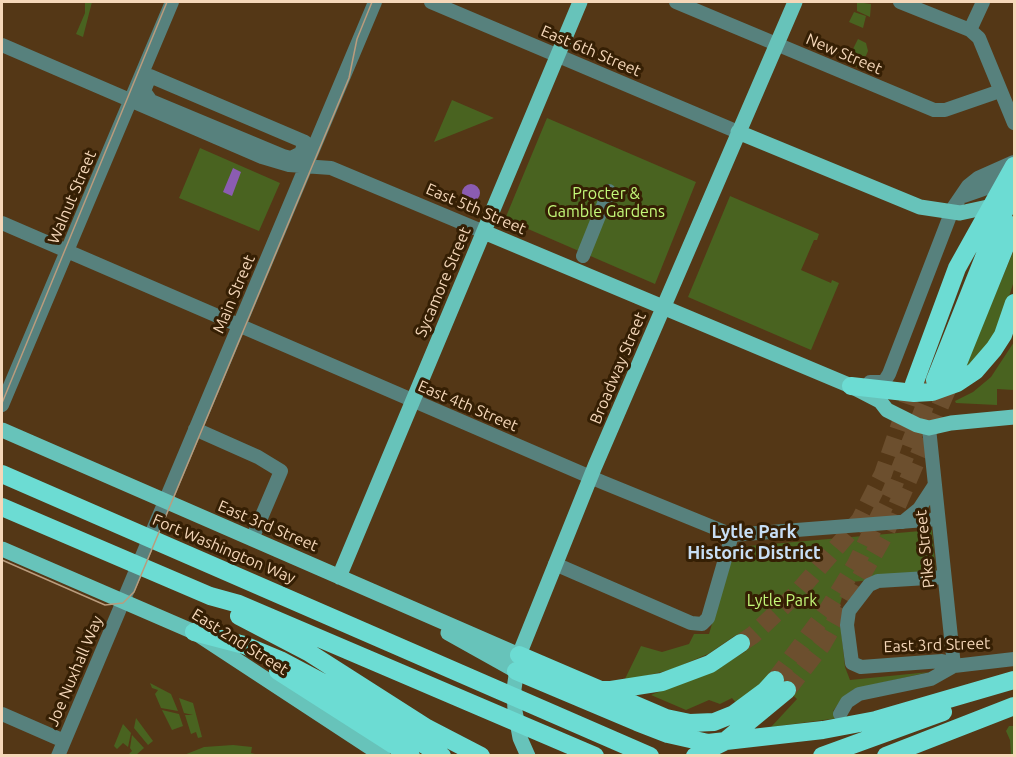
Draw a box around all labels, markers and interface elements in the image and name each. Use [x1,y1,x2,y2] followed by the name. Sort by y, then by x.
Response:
[538,21,644,81] street label: East 6th Street
[803,29,885,79] street label: New Street
[44,147,100,247] street label: Walnut Street
[423,179,529,239] street label: East 5th Street
[547,184,665,222] park label: Procter & Gamble Gardens
[411,224,475,340] street label: Sycamore Street
[209,252,259,336] street label: Main Street
[586,309,650,427] street label: Broadway Street
[415,376,521,436] street label: East 4th Street
[215,496,321,556] street label: East 3rd Street
[911,509,939,589] street label: Pike Street
[150,510,298,588] street label: Fort Washington Way
[687,521,821,564] district label: Lytle Park Historic District
[747,591,817,611] park label: Lytle Park
[188,605,292,679] street label: East 2nd Street
[43,613,107,729] street label: Joe Nuxhall Way
[883,634,991,656] street label: East 3rd Street

